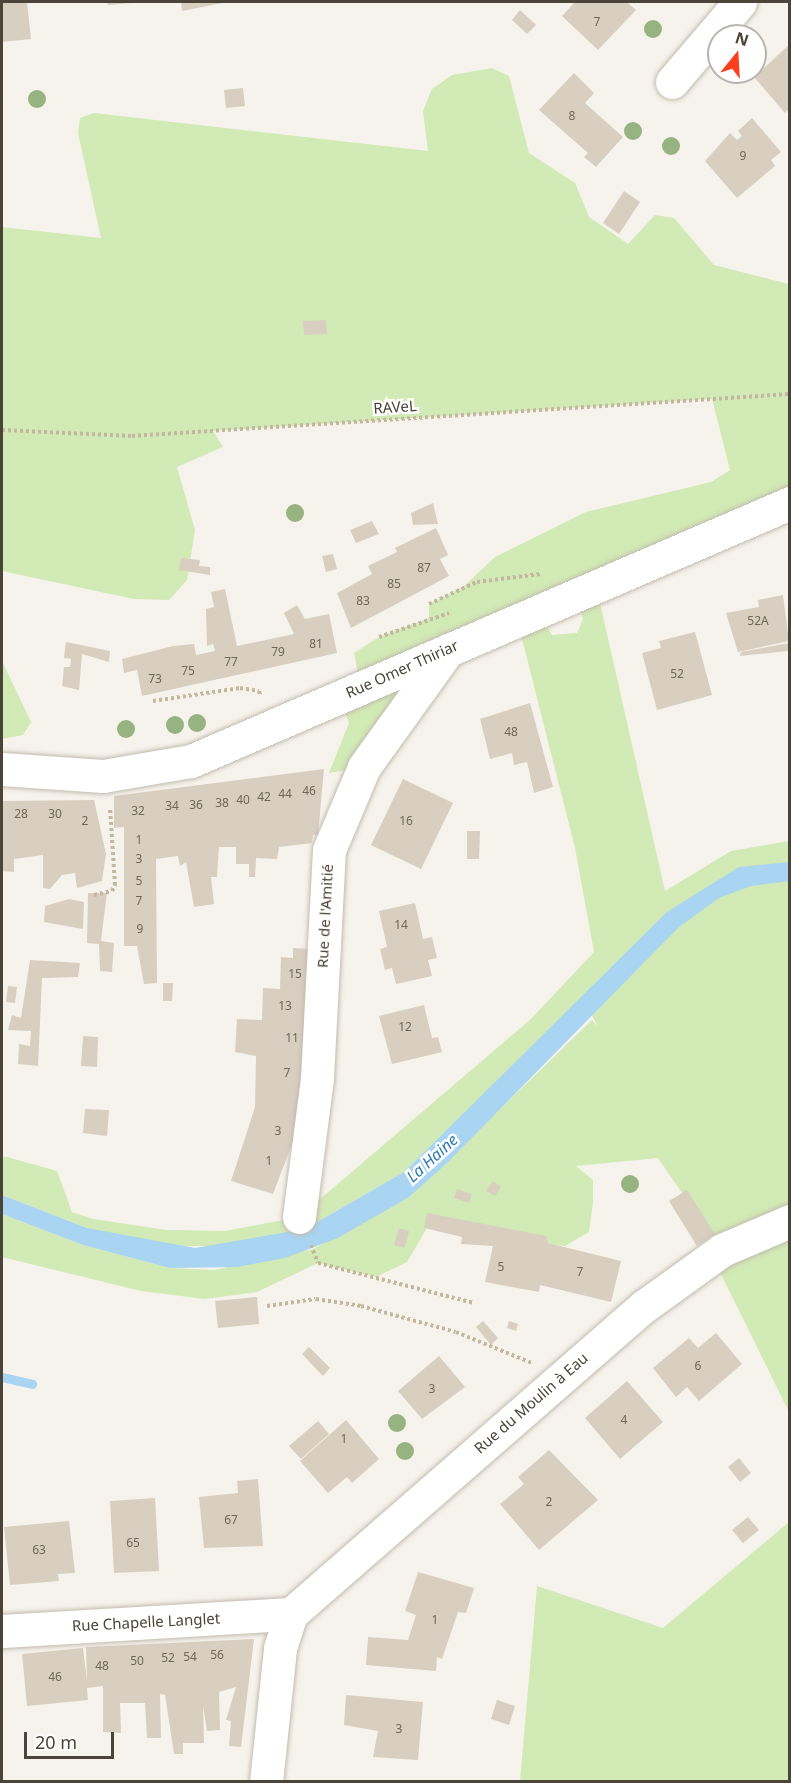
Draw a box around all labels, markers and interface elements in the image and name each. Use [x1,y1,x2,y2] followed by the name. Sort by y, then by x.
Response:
[594,15,600,29] house number: 7
[707,24,767,84] north arrow
[732,26,752,51] text: N
[569,109,575,123] house number: 8
[740,149,746,163] house number: 9
[373,397,417,417] street label: RAVeL
[417,561,431,575] house number: 87
[387,577,401,591] house number: 85
[356,594,370,608] house number: 83
[747,614,769,628] house number: 52A
[343,636,461,702] street label: Rue Omer Thiriar
[309,637,323,651] house number: 81
[271,645,285,659] house number: 79
[224,655,238,669] house number: 77
[181,664,195,678] house number: 75
[670,667,684,681] house number: 52
[148,672,162,686] house number: 73
[504,725,518,739] house number: 48
[302,784,316,798] house number: 46
[278,787,292,801] house number: 44
[257,790,271,804] house number: 42
[236,793,250,807] house number: 40
[215,796,229,810] house number: 38
[189,798,203,812] house number: 36
[165,799,179,813] house number: 34
[131,804,145,818] house number: 32
[14,807,28,821] house number: 28
[48,807,62,821] house number: 30
[82,814,88,828] house number: 2
[399,814,413,828] house number: 16
[136,833,142,847] house number: 1
[136,852,142,866] house number: 3
[313,864,337,968] street label: Rue de l'Amitié
[136,874,142,888] house number: 5
[136,894,142,908] house number: 7
[394,918,408,932] house number: 14
[137,922,143,936] house number: 9
[288,967,302,981] house number: 15
[278,999,292,1013] house number: 13
[398,1020,412,1034] house number: 12
[285,1031,299,1045] house number: 11
[284,1066,290,1080] house number: 7
[275,1124,281,1138] house number: 3
[402,1130,462,1186] water label: La Haine
[266,1154,272,1168] house number: 1
[498,1260,504,1274] house number: 5
[577,1265,583,1279] house number: 7
[471,1349,591,1457] street label: Rue du Moulin à Eau
[695,1359,701,1373] house number: 6
[429,1382,435,1396] house number: 3
[621,1413,627,1427] house number: 4
[341,1432,347,1446] house number: 1
[546,1495,552,1509] house number: 2
[224,1513,238,1527] house number: 67
[126,1536,140,1550] house number: 65
[32,1543,46,1557] house number: 63
[71,1609,221,1635] street label: Rue Chapelle Langlet
[432,1613,438,1627] house number: 1
[210,1648,224,1662] house number: 56
[183,1650,197,1664] house number: 54
[161,1651,175,1665] house number: 52
[130,1654,144,1668] house number: 50
[95,1659,109,1673] house number: 48
[48,1670,62,1684] house number: 46
[27,1720,117,1758] scale bar
[396,1722,402,1736] house number: 3
[35,1730,77,1754] text: 20 m

